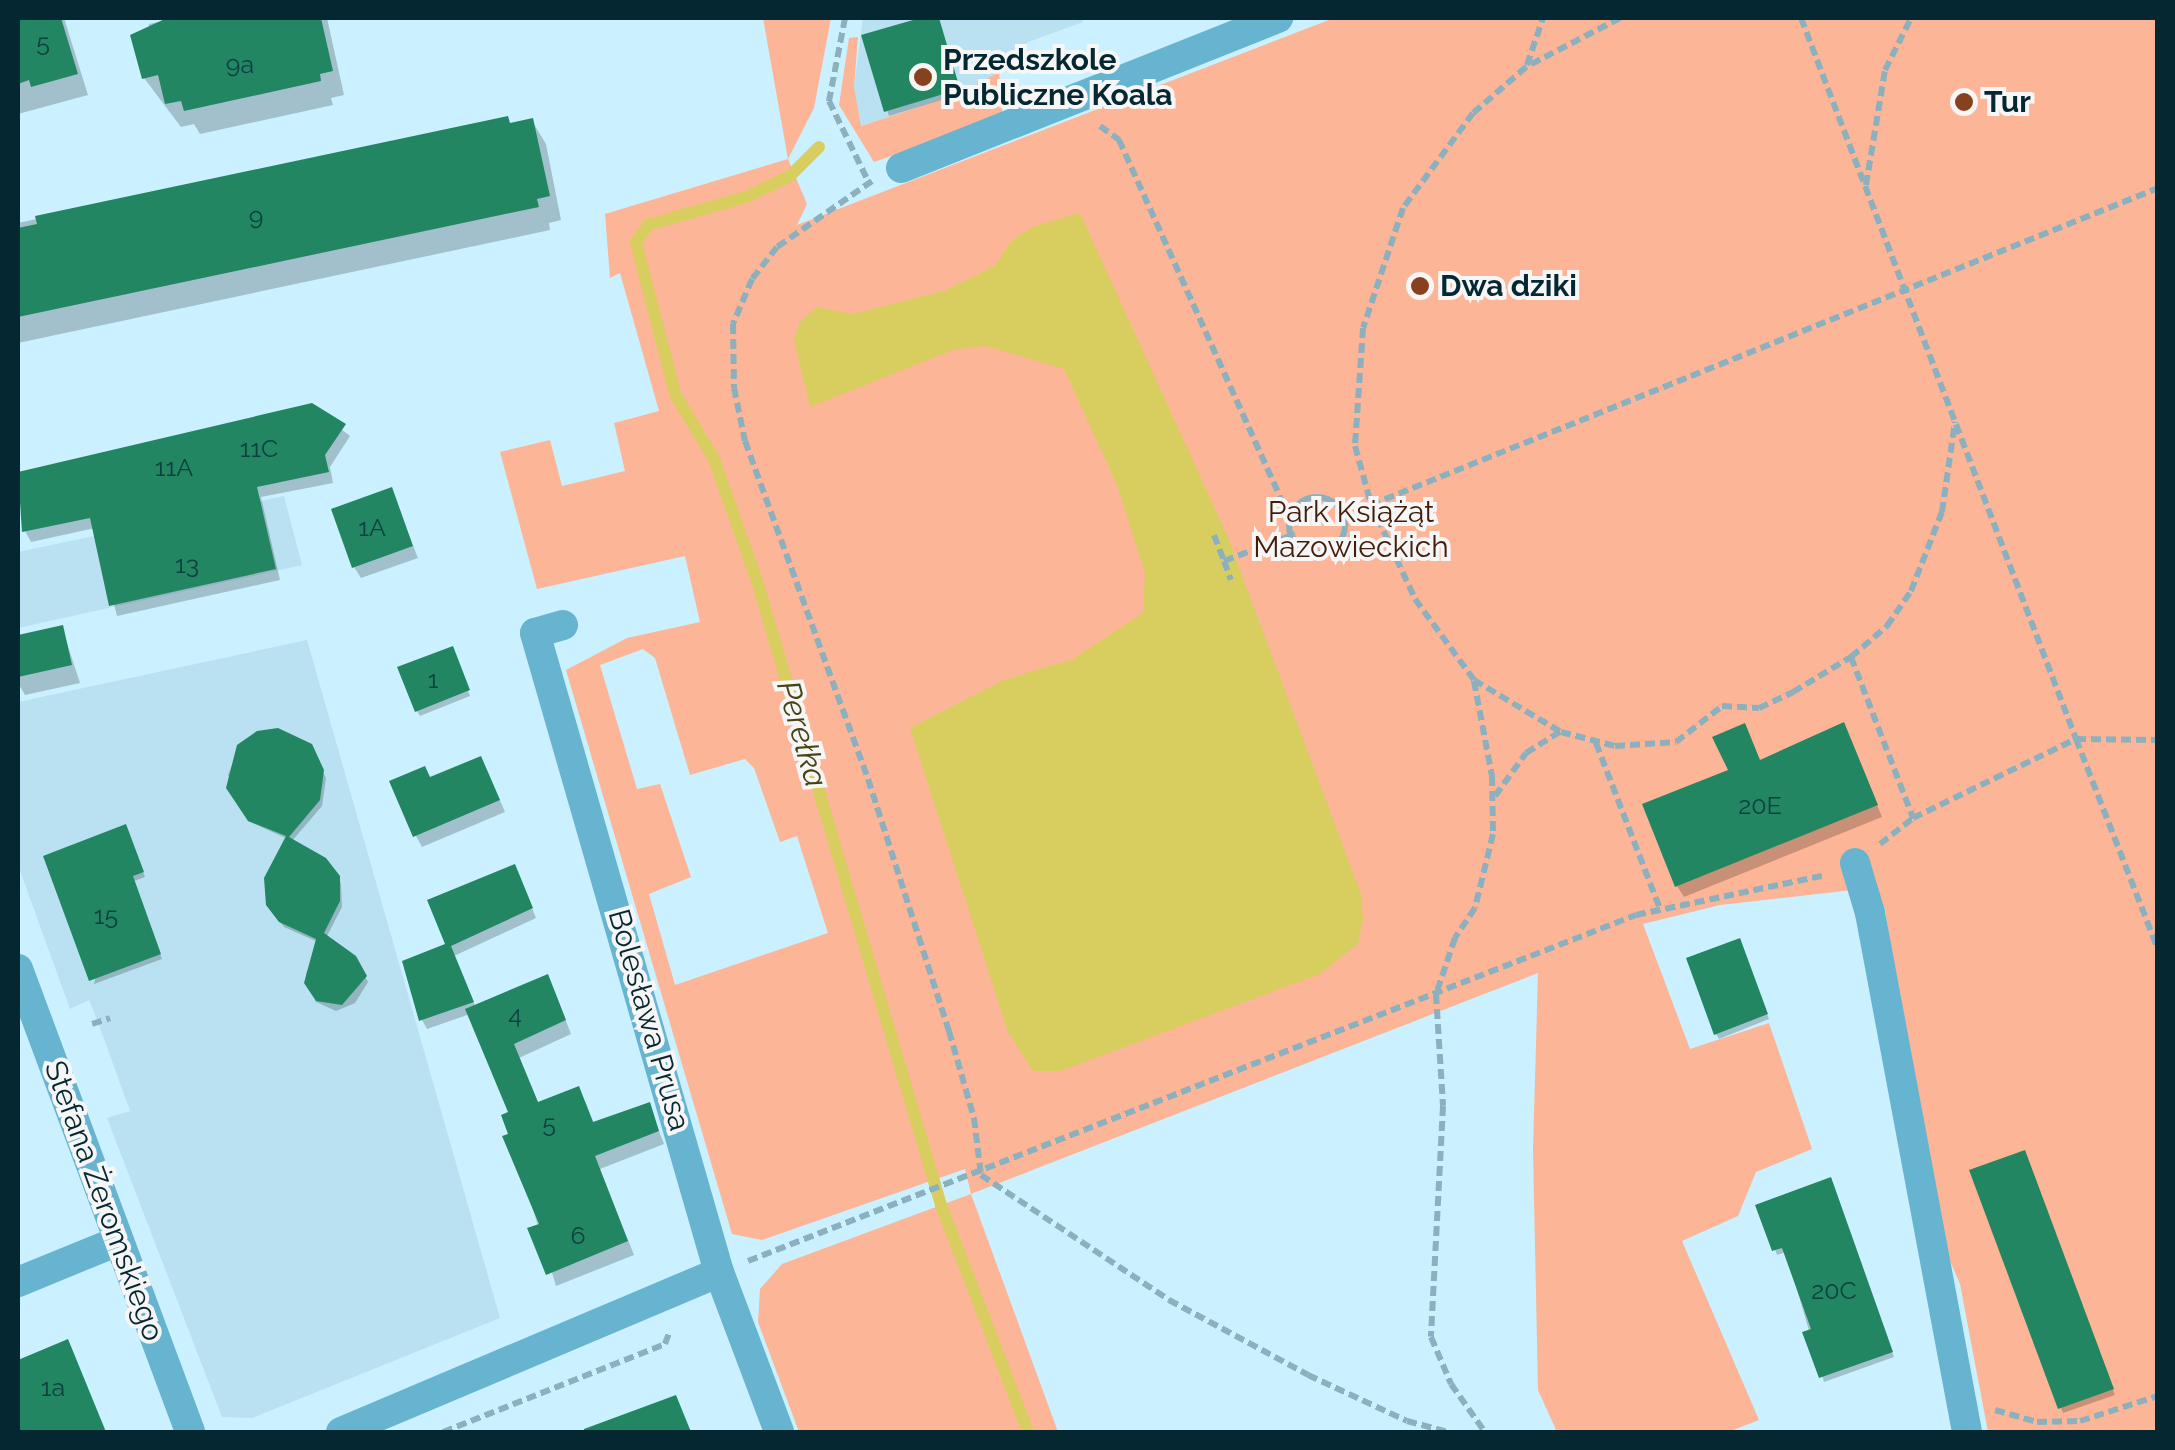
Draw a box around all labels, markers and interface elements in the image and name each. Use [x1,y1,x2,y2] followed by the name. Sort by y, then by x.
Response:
[36,27,50,57] house number: 5
[943,42,1173,112] place label: Przedszkole Publiczne Koala
[226,49,254,79] house number: 9a
[912,66,934,88] marker: Przedszkole Publiczne Koala
[1984,84,2031,120] place label: Tur
[1953,91,1975,113] marker: Tur
[249,201,263,231] house number: 9
[1440,268,1577,304] place label: Dwa dziki
[1409,275,1431,297] marker: Dwa dziki
[240,433,278,463] house number: 11C
[155,452,193,482] house number: 11A
[1253,494,1449,564] park label: Park Książąt Mazowieckich
[358,512,386,542] house number: 1A
[175,549,199,579] house number: 13
[428,664,438,694] house number: 1
[769,676,835,792] water label: Perełka
[1738,790,1782,820] house number: 20E
[94,900,118,930] house number: 15
[600,905,698,1135] street label: Bolesława Prusa
[508,999,522,1029] house number: 4
[37,1056,171,1346] street label: Stefana Żeromskiego
[542,1108,556,1138] house number: 5
[570,1220,586,1250] house number: 6
[1811,1275,1857,1305] house number: 20C
[41,1372,65,1402] house number: 1a

